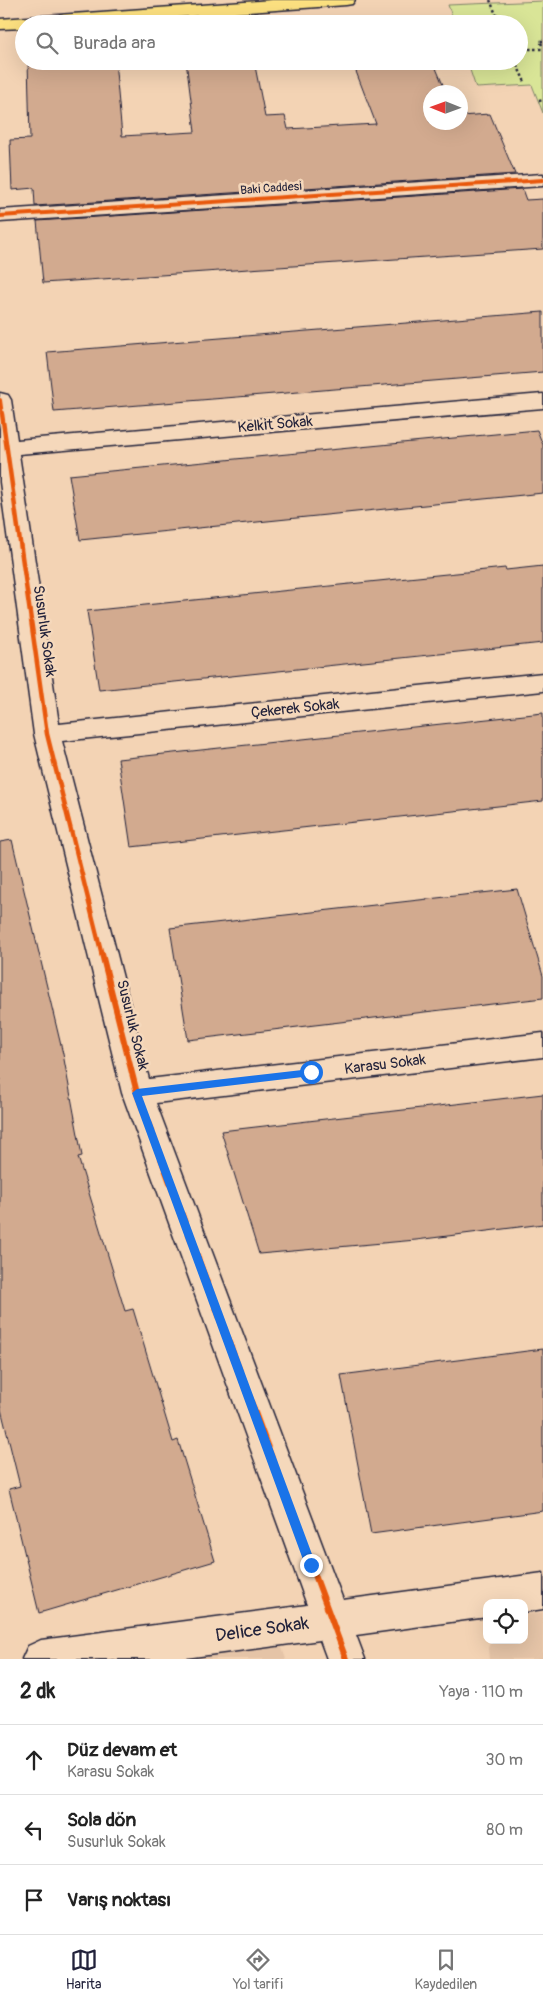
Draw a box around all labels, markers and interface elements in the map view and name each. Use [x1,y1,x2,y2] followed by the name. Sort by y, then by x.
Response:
[15,15,528,70] search box
[33,29,61,57] icon: search
[73,31,156,55] text: Burada ara
[423,85,468,130] north arrow
[240,179,303,198] street label: Baki Caddesi
[237,412,314,437] street label: Kelkit Sokak
[29,584,60,679] street label: Susurluk Sokak
[250,694,341,723] street label: Çekerek Sokak
[112,978,153,1073] street label: Susurluk Sokak
[343,1050,428,1079] street label: Karasu Sokak
[300,1061,323,1084] route start
[300,1554,323,1577] route end
[483,1599,528,1644] map controls
[483,1599,528,1644] button: locate
[214,1611,311,1647] street label: Delice Sokak
[20,1678,55,1705] text: 2 dk
[439,1682,523,1702] text: Yaya · 110 m
[67,1738,177,1762] text: Düz devam et
[20,1746,48,1774] icon: ahead
[485,1750,523,1770] text: 30 m
[67,1762,154,1782] text: Karasu Sokak
[67,1808,136,1832] text: Sola dön
[20,1816,48,1844] icon: left
[486,1820,523,1840] text: 80 m
[67,1832,166,1852] text: Susurluk Sokak
[20,1886,48,1914] icon: arrive
[67,1888,171,1912] text: Varış noktası
[66,1946,101,1993] tab: Harita
[233,1946,283,1993] tab: Yol tarifi
[414,1946,477,1993] tab: Kaydedilen

